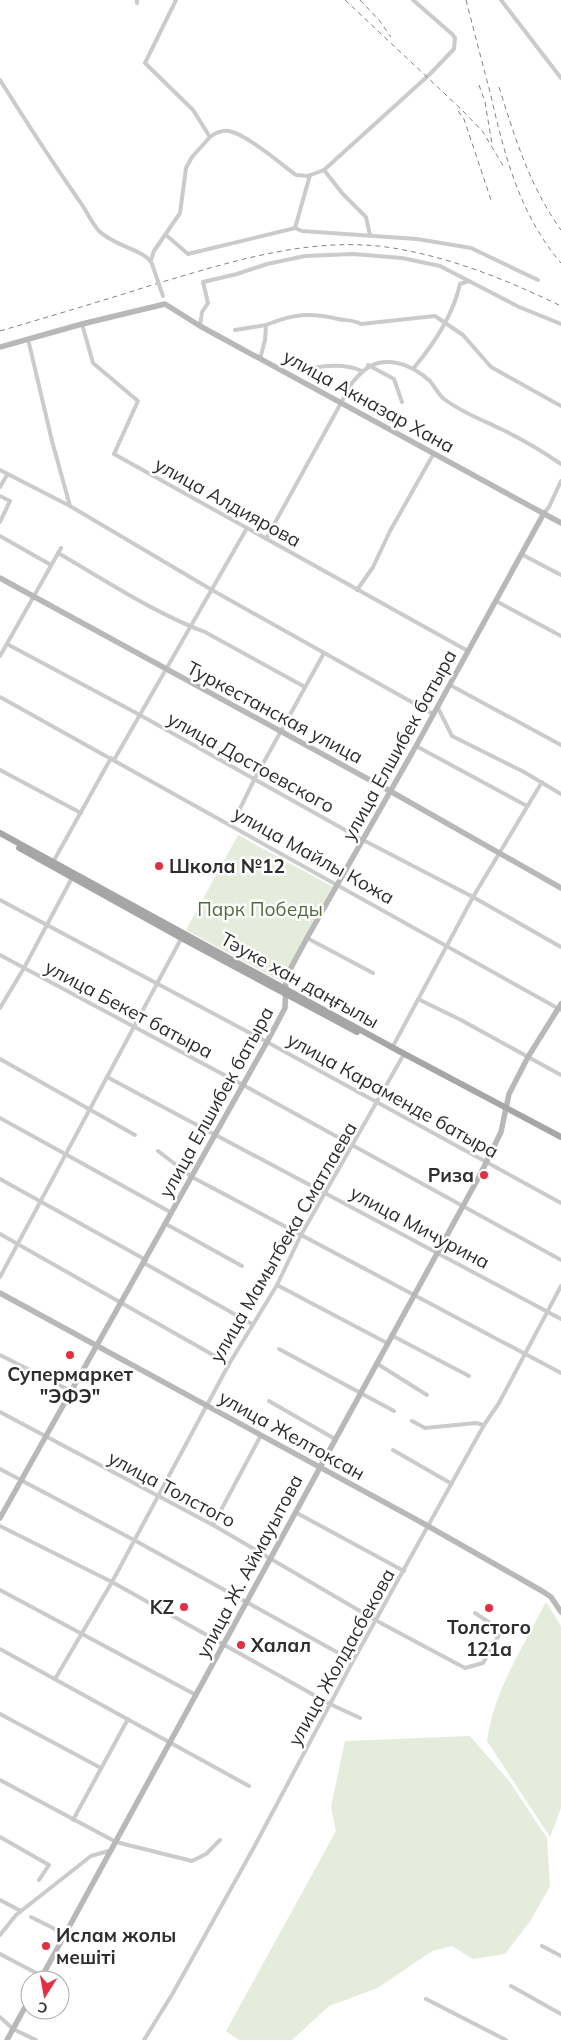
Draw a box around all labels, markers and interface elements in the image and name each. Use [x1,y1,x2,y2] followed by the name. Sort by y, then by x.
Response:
[279,344,459,458] street label: улица Акназар Хана
[151,452,305,552] street label: улица Алдиярова
[336,645,462,845] street label: улица Елшибек батыра
[183,655,367,769] street label: Туркестанская улица
[163,706,339,818] street label: улица Достоевского
[229,801,399,909] street label: улица Майлы Кожа
[169,854,285,878] place label: Школа №12
[153,860,165,872] marker: Школа №12
[197,897,323,921] park label: Парк Победы
[217,926,383,1034] street label: Тәуке хан даңғылы
[41,955,217,1063] street label: улица Бекет батыра
[153,1002,279,1202] street label: улица Елшибек батыра
[283,1027,503,1163] street label: улица Караменде батыра
[204,1118,362,1366] street label: улица Мамытбека Сматлаева
[428,1163,474,1187] place label: Риза
[478,1169,490,1181] marker: Риза
[346,1180,494,1274] street label: улица Мичурина
[64,1349,76,1361] marker: Супермаркет "ЭФЭ"
[7,1362,134,1408] place label: Супермаркет "ЭФЭ"
[215,1385,369,1485] street label: улица Желтоксан
[104,1445,240,1533] street label: улица Толстого
[190,1470,308,1662] street label: улица Ж. Аймауытова
[282,1564,400,1750] street label: улица Жолдасбекова
[150,1595,174,1619] place label: KZ
[178,1601,190,1613] marker: KZ
[483,1602,495,1614] marker: Толстого 121а
[447,1615,531,1661] place label: Толстого 121а
[250,1633,311,1657] place label: Халал
[235,1639,247,1651] marker: Халал
[56,1923,176,1969] place label: Ислам жолы мешіті
[40,1940,52,1952] marker: Ислам жолы мешіті
[20,1970,70,2020] north arrow
[36,1998,49,2018] text: С

